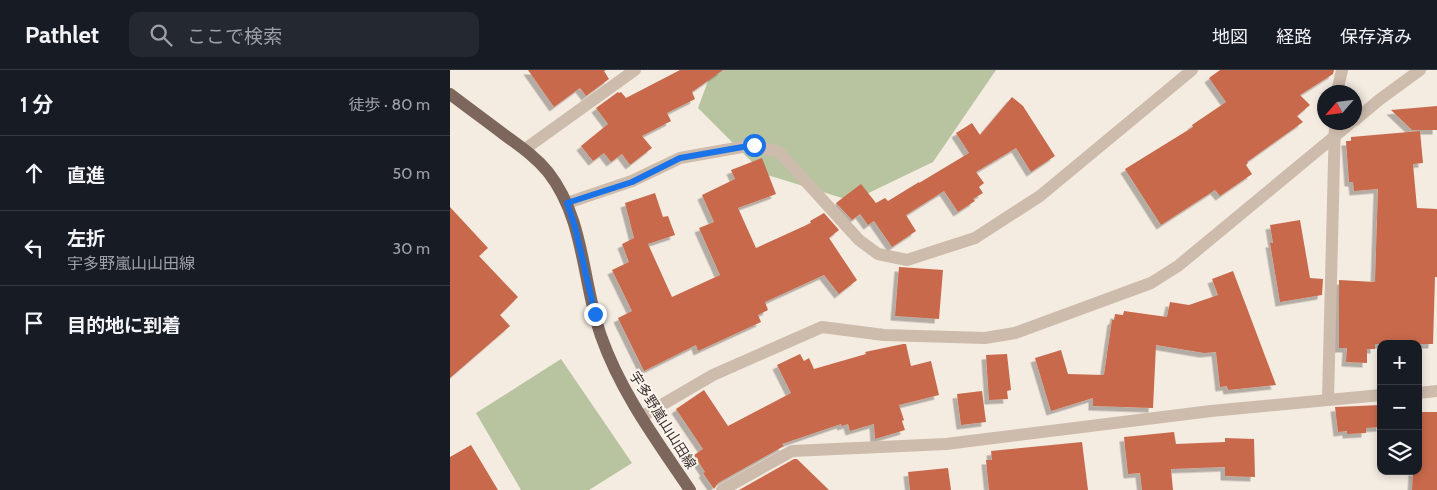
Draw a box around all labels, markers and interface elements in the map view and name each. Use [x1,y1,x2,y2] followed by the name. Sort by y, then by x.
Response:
[129,12,479,57] search box
[25,20,99,49] text: Pathlet
[147,21,175,49] icon: search
[187,25,282,48] text: ここで検索
[1212,26,1248,48] text: 地図
[1276,26,1312,48] text: 経路
[1340,26,1412,48] text: 保存済み
[1317,85,1362,130] north arrow
[20,92,53,117] text: 1 分
[348,95,430,114] text: 徒歩 · 80 m
[743,134,766,157] route start
[20,159,48,187] icon: ahead
[67,164,105,187] text: 直進
[393,164,430,183] text: 50 m
[67,227,105,250] text: 左折
[20,234,48,262] icon: left
[393,239,430,258] text: 30 m
[67,254,195,273] text: 宇多野嵐山山田線
[584,303,607,326] route end
[20,309,48,337] icon: arrive
[67,314,181,337] text: 目的地に到着
[1377,340,1422,475] map controls
[1377,340,1422,385] button: +
[626,368,700,472] street label: 宇多野嵐山山田線
[1377,385,1422,430] button: −
[1377,430,1422,475] button: layers

